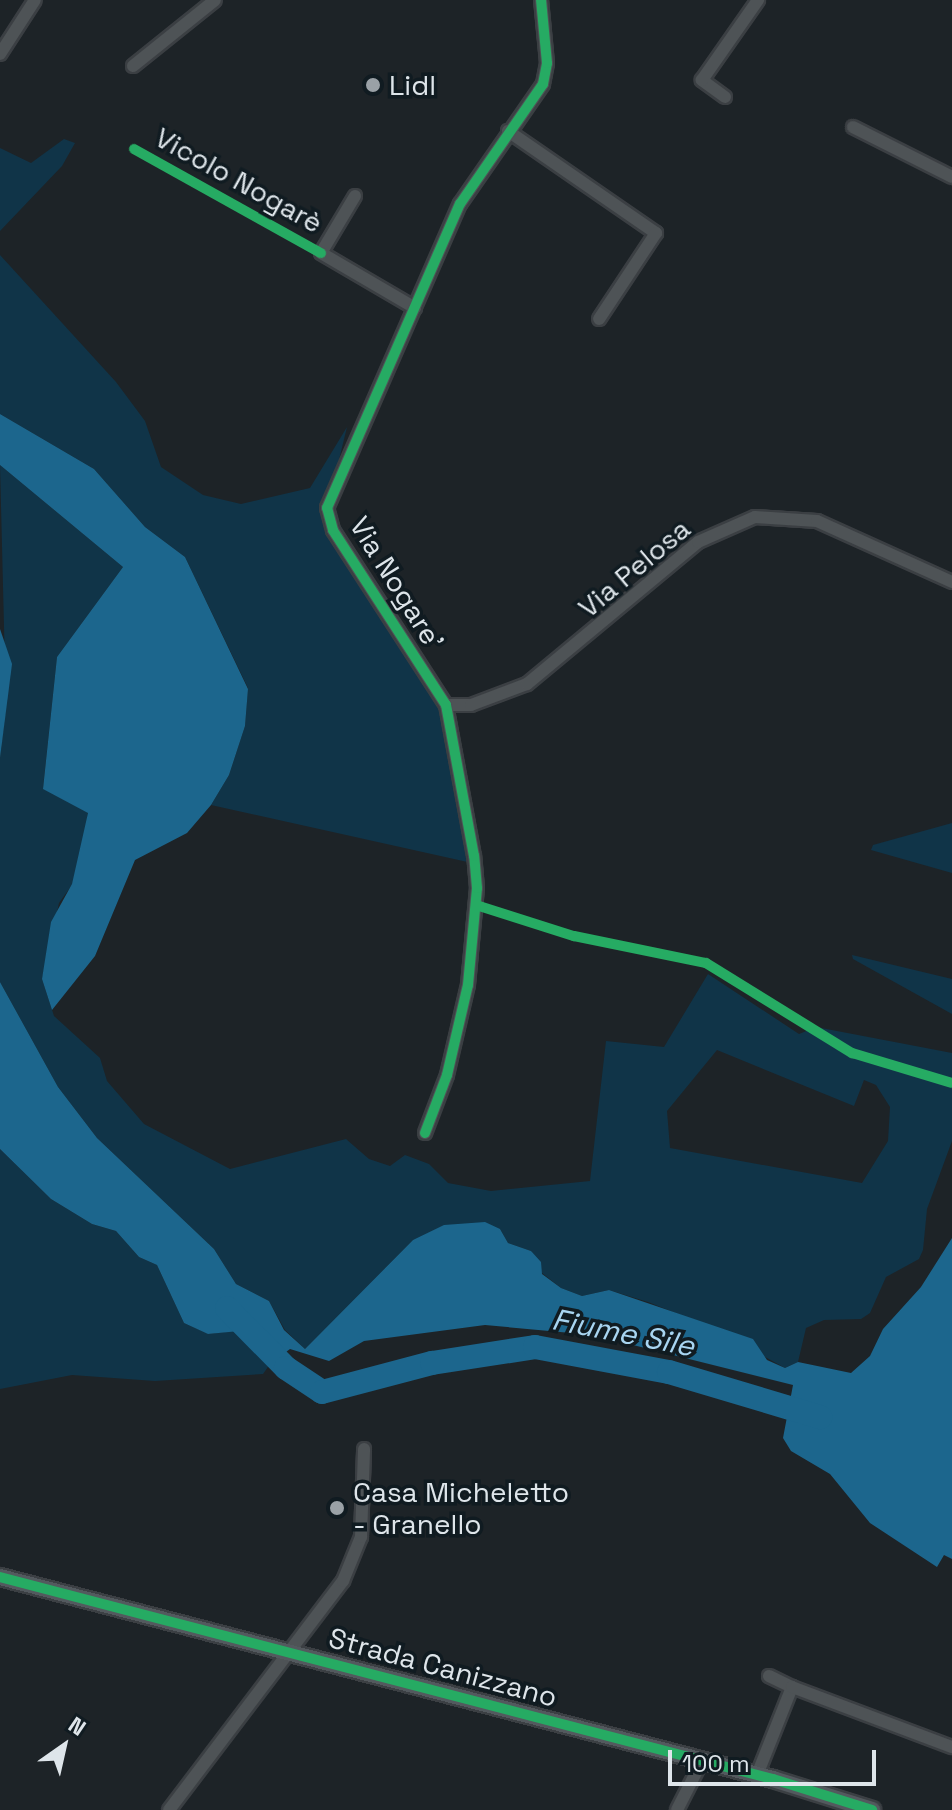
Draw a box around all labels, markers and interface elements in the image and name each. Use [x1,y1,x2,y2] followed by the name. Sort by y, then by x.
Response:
[389,68,436,102] place label: Lidl
[364,76,382,94] marker: Lidl
[149,120,329,240] street label: Vicolo Nogarè
[343,510,451,656] street label: Via Nogare'
[571,512,697,624] street label: Via Pelosa
[549,1302,697,1364] water label: Fiume Sile
[353,1475,569,1541] place label: Casa Micheletto - Granello
[328,1499,346,1517] marker: Casa Micheletto - Granello
[325,1620,561,1714] street label: Strada Canizzano
[24,1706,104,1786] north arrow
[63,1710,91,1742] text: N
[672,1734,880,1784] scale bar
[682,1748,750,1779] text: 100 m

